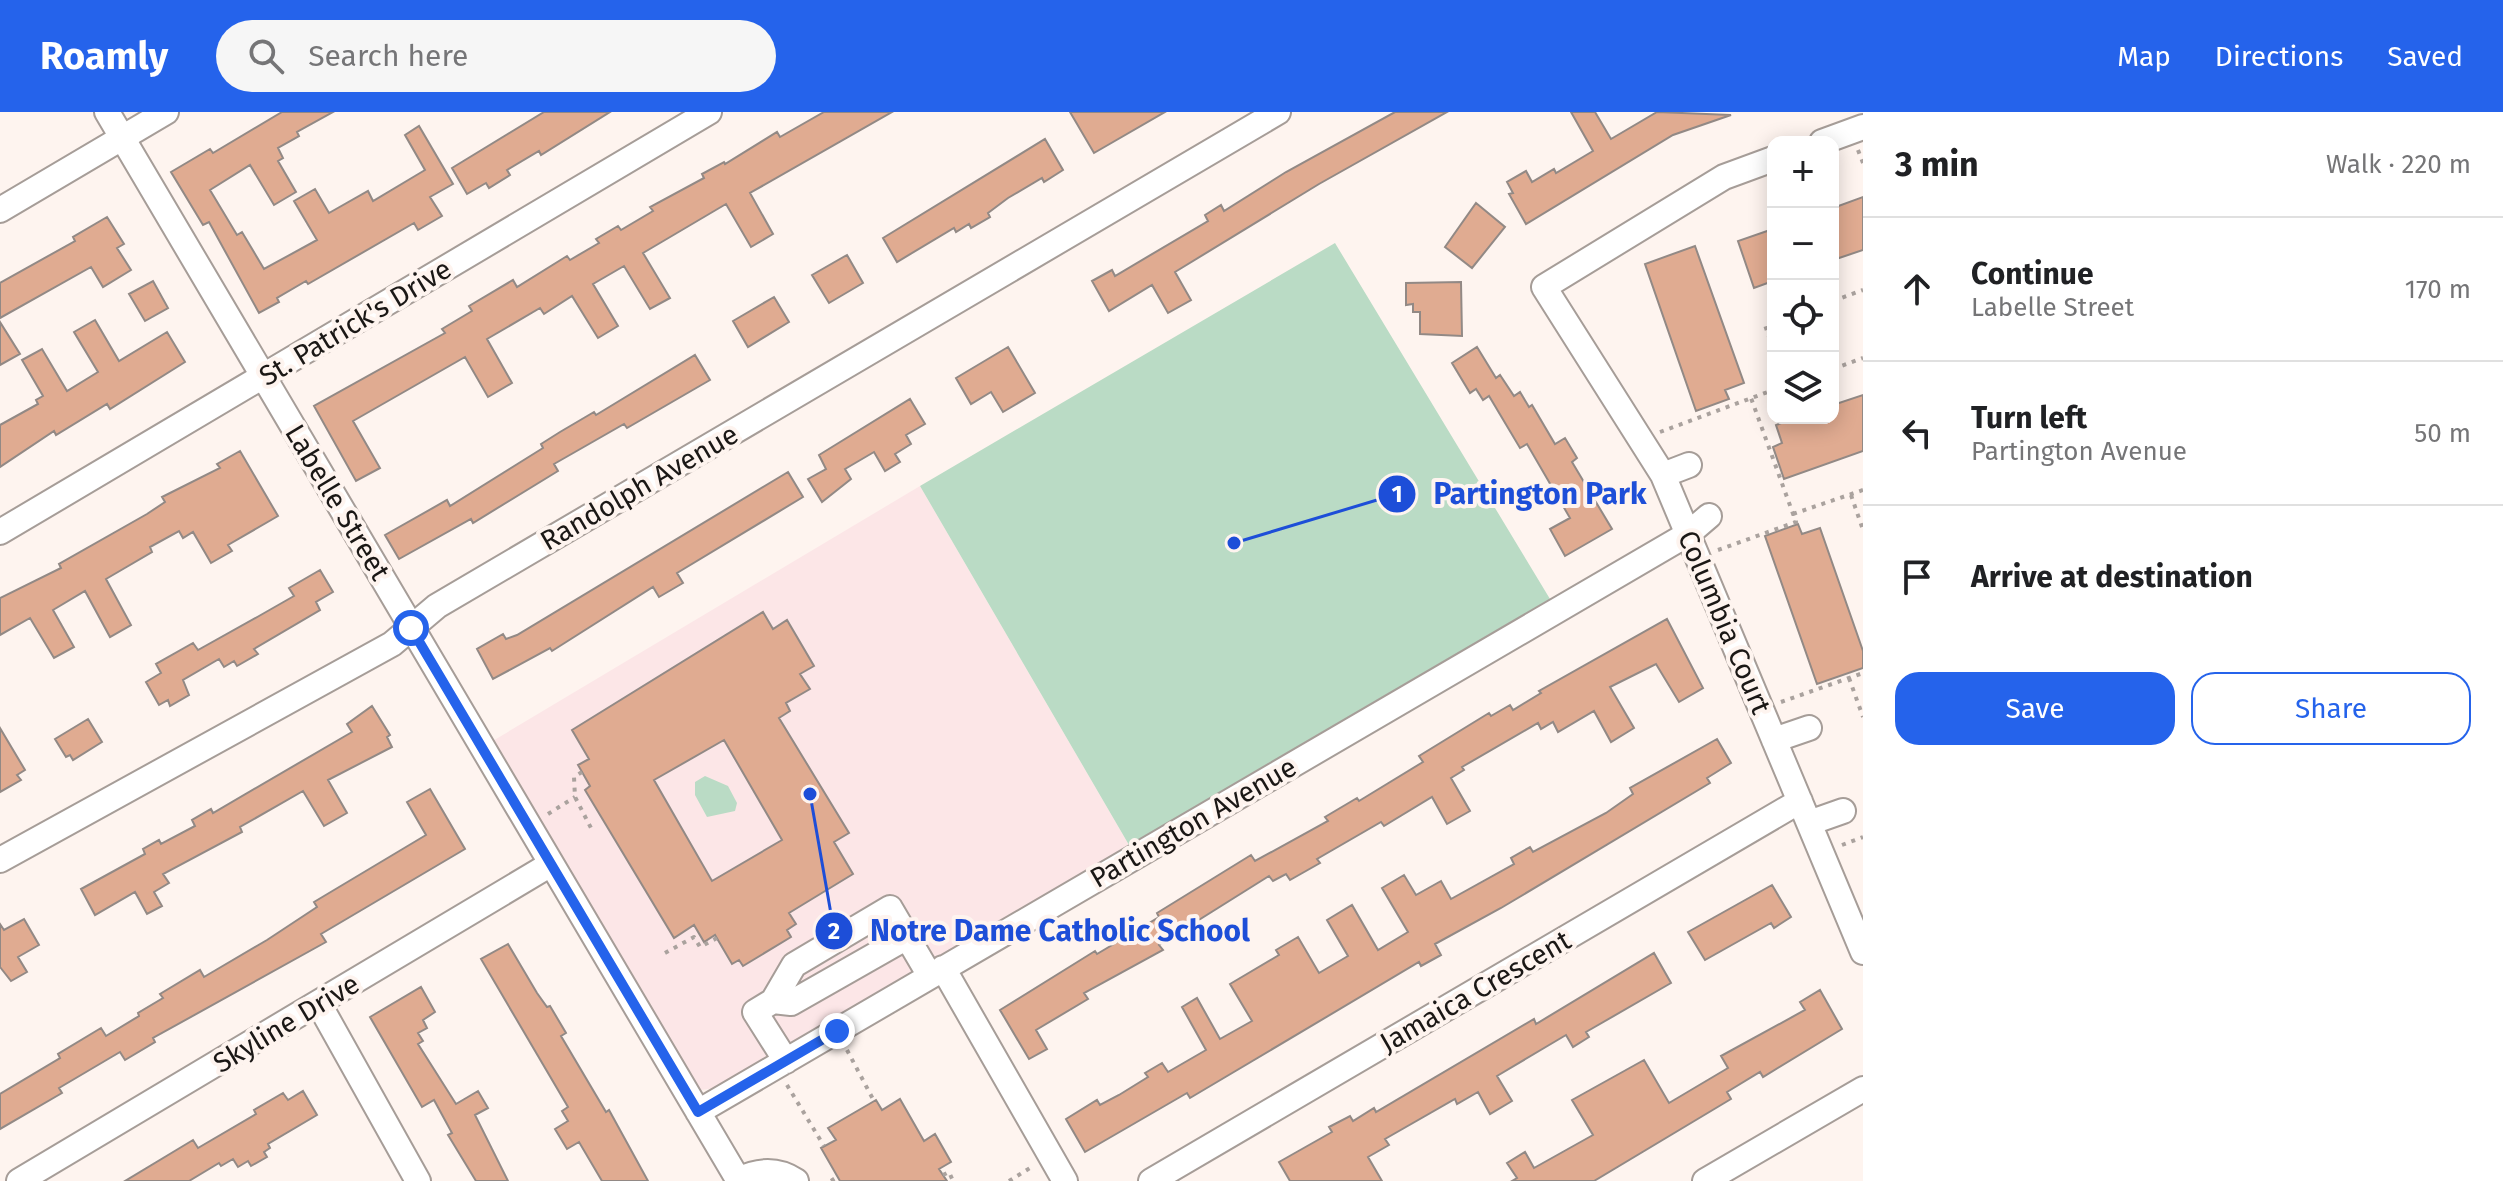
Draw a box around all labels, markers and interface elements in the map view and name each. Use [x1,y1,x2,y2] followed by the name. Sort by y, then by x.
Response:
[216,20,776,92] search box
[40,33,168,79] text: Roamly
[244,34,288,78] icon: search
[308,38,468,74] text: Search here
[2117,40,2171,73] text: Map
[2215,40,2343,73] text: Directions
[2387,40,2463,73] text: Saved
[1767,136,1839,424] map controls
[1767,136,1839,208] button: +
[1895,144,1979,185] text: 3 min
[2326,149,2471,180] text: Walk · 220 m
[1767,208,1839,280] button: −
[253,252,457,393] street label: St. Patrick's Drive
[1971,256,2094,292] text: Continue
[1895,267,1939,311] icon: ahead
[2405,274,2471,305] text: 170 m
[1767,280,1839,352] button: locate
[1971,292,2134,323] text: Labelle Street
[1767,352,1839,424] button: layers
[1971,400,2087,436] text: Turn left
[1895,411,1939,455] icon: left
[534,417,744,557] street label: Randolph Avenue
[278,418,397,587] street label: Labelle Street
[2414,418,2471,449] text: 50 m
[1971,436,2187,467] text: Partington Avenue
[1377,467,1663,521] callout: Partington Park
[1433,476,1647,512] text: Partington Park
[1391,480,1403,508] text: 1
[1671,526,1778,720] street label: Columbia Court
[1895,555,1939,599] icon: arrive
[1971,559,2253,595] text: Arrive at destination
[393,610,429,646] route start
[1895,672,2175,745] button: Save
[2191,672,2471,745] button: Share
[1084,750,1302,895] street label: Partington Avenue
[814,904,1266,958] callout: Notre Dame Catholic School
[870,913,1250,949] text: Notre Dame Catholic School
[828,917,840,945] text: 2
[1374,923,1577,1059] street label: Jamaica Crescent
[207,967,365,1080] street label: Skyline Drive
[819,1013,855,1049] route end

